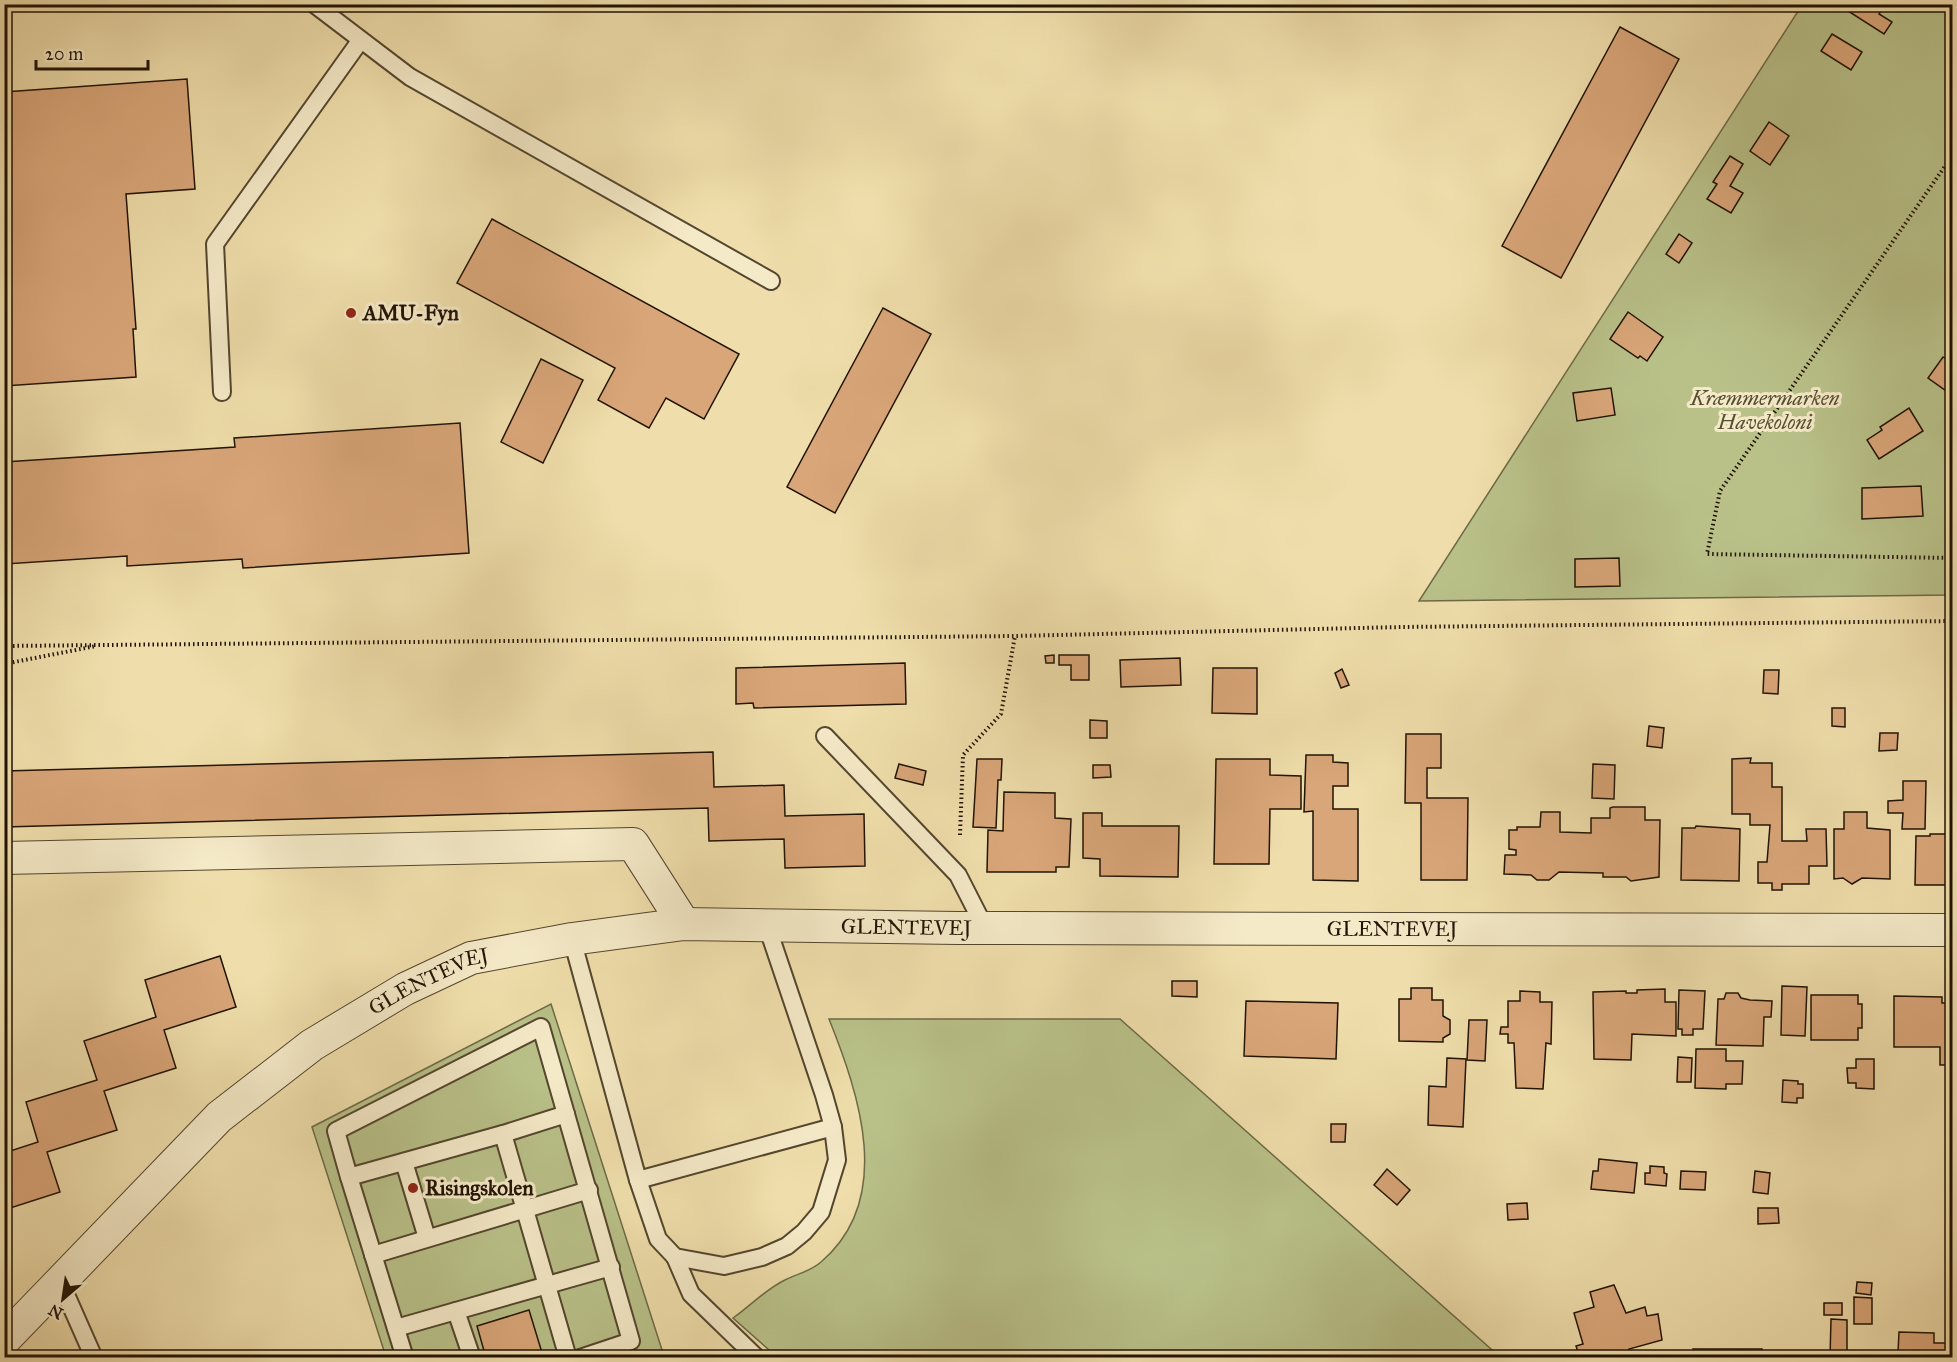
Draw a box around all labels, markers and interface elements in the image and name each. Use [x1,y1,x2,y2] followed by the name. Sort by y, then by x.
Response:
[36,33,148,71] scale bar
[45,43,83,65] text: 20 m
[361,300,459,326] place label: AMU-Fyn
[344,306,358,320] marker: AMU-Fyn
[1689,385,1840,435] park label: Kræmmermarken Havekoloni
[841,913,972,941] street label: GLENTEVEJ
[1327,916,1458,942] street label: GLENTEVEJ
[364,942,491,1021] street label: GLENTEVEJ
[425,1175,534,1201] place label: Risingskolen
[406,1181,420,1195] marker: Risingskolen
[33,1269,93,1329] north arrow
[45,1300,67,1323] text: N

